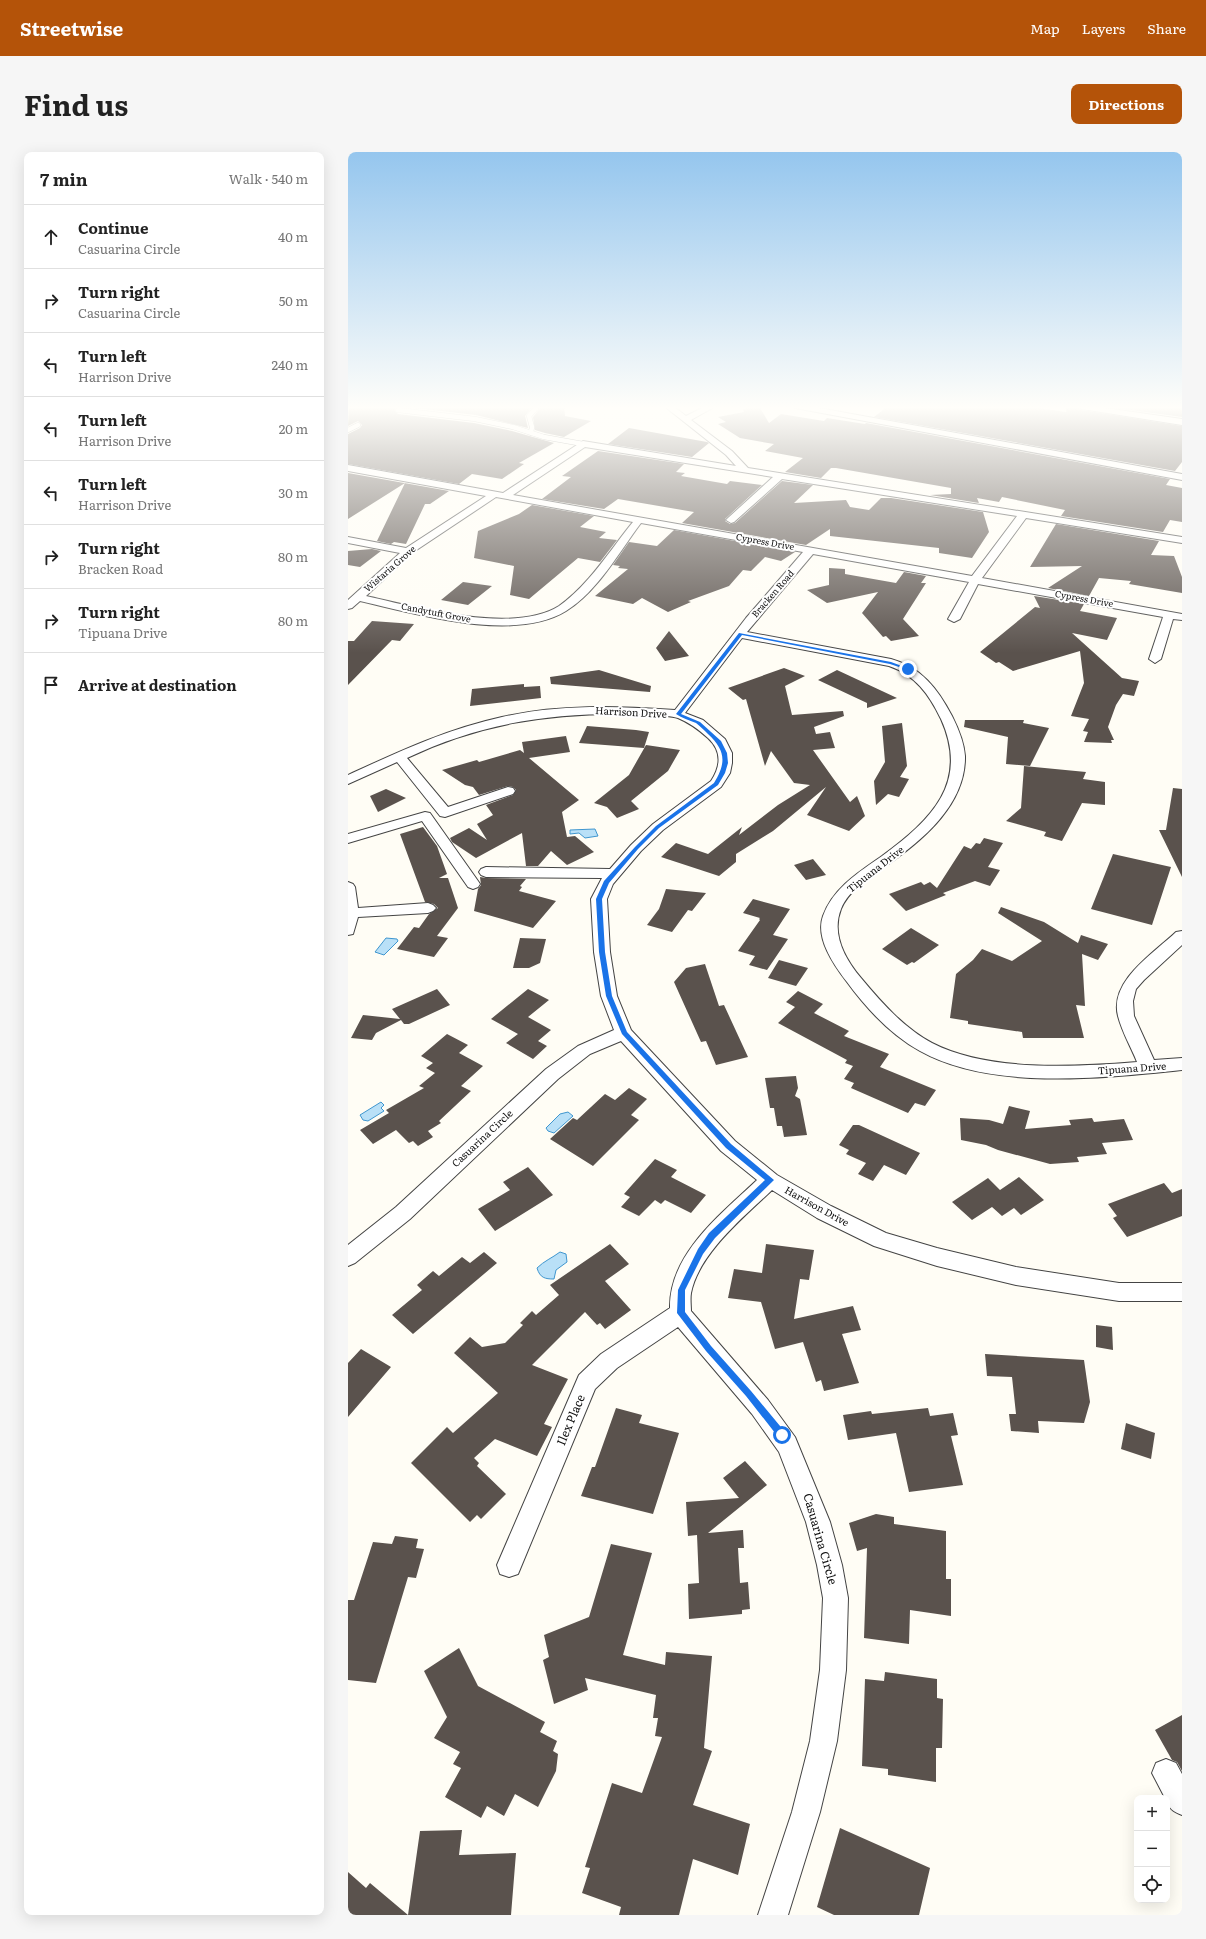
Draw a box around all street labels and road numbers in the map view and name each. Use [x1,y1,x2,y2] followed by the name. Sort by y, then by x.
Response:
[735,529,796,553] street label: Cypress Drive
[360,542,419,595] street label: Wistaria Grove
[748,566,797,620] street label: Bracken Road
[1054,586,1115,610] street label: Cypress Drive
[400,598,473,626] street label: Candytuft Grove
[595,702,667,721] street label: Harrison Drive
[843,842,906,896] street label: Tipuana Drive
[1097,1058,1167,1077] street label: Tipuana Drive
[448,1105,516,1170] street label: Casuarina Circle
[782,1182,852,1229] street label: Harrison Drive
[551,1391,589,1448] street label: Ilex Place
[799,1491,843,1587] street label: Casuarina Circle

